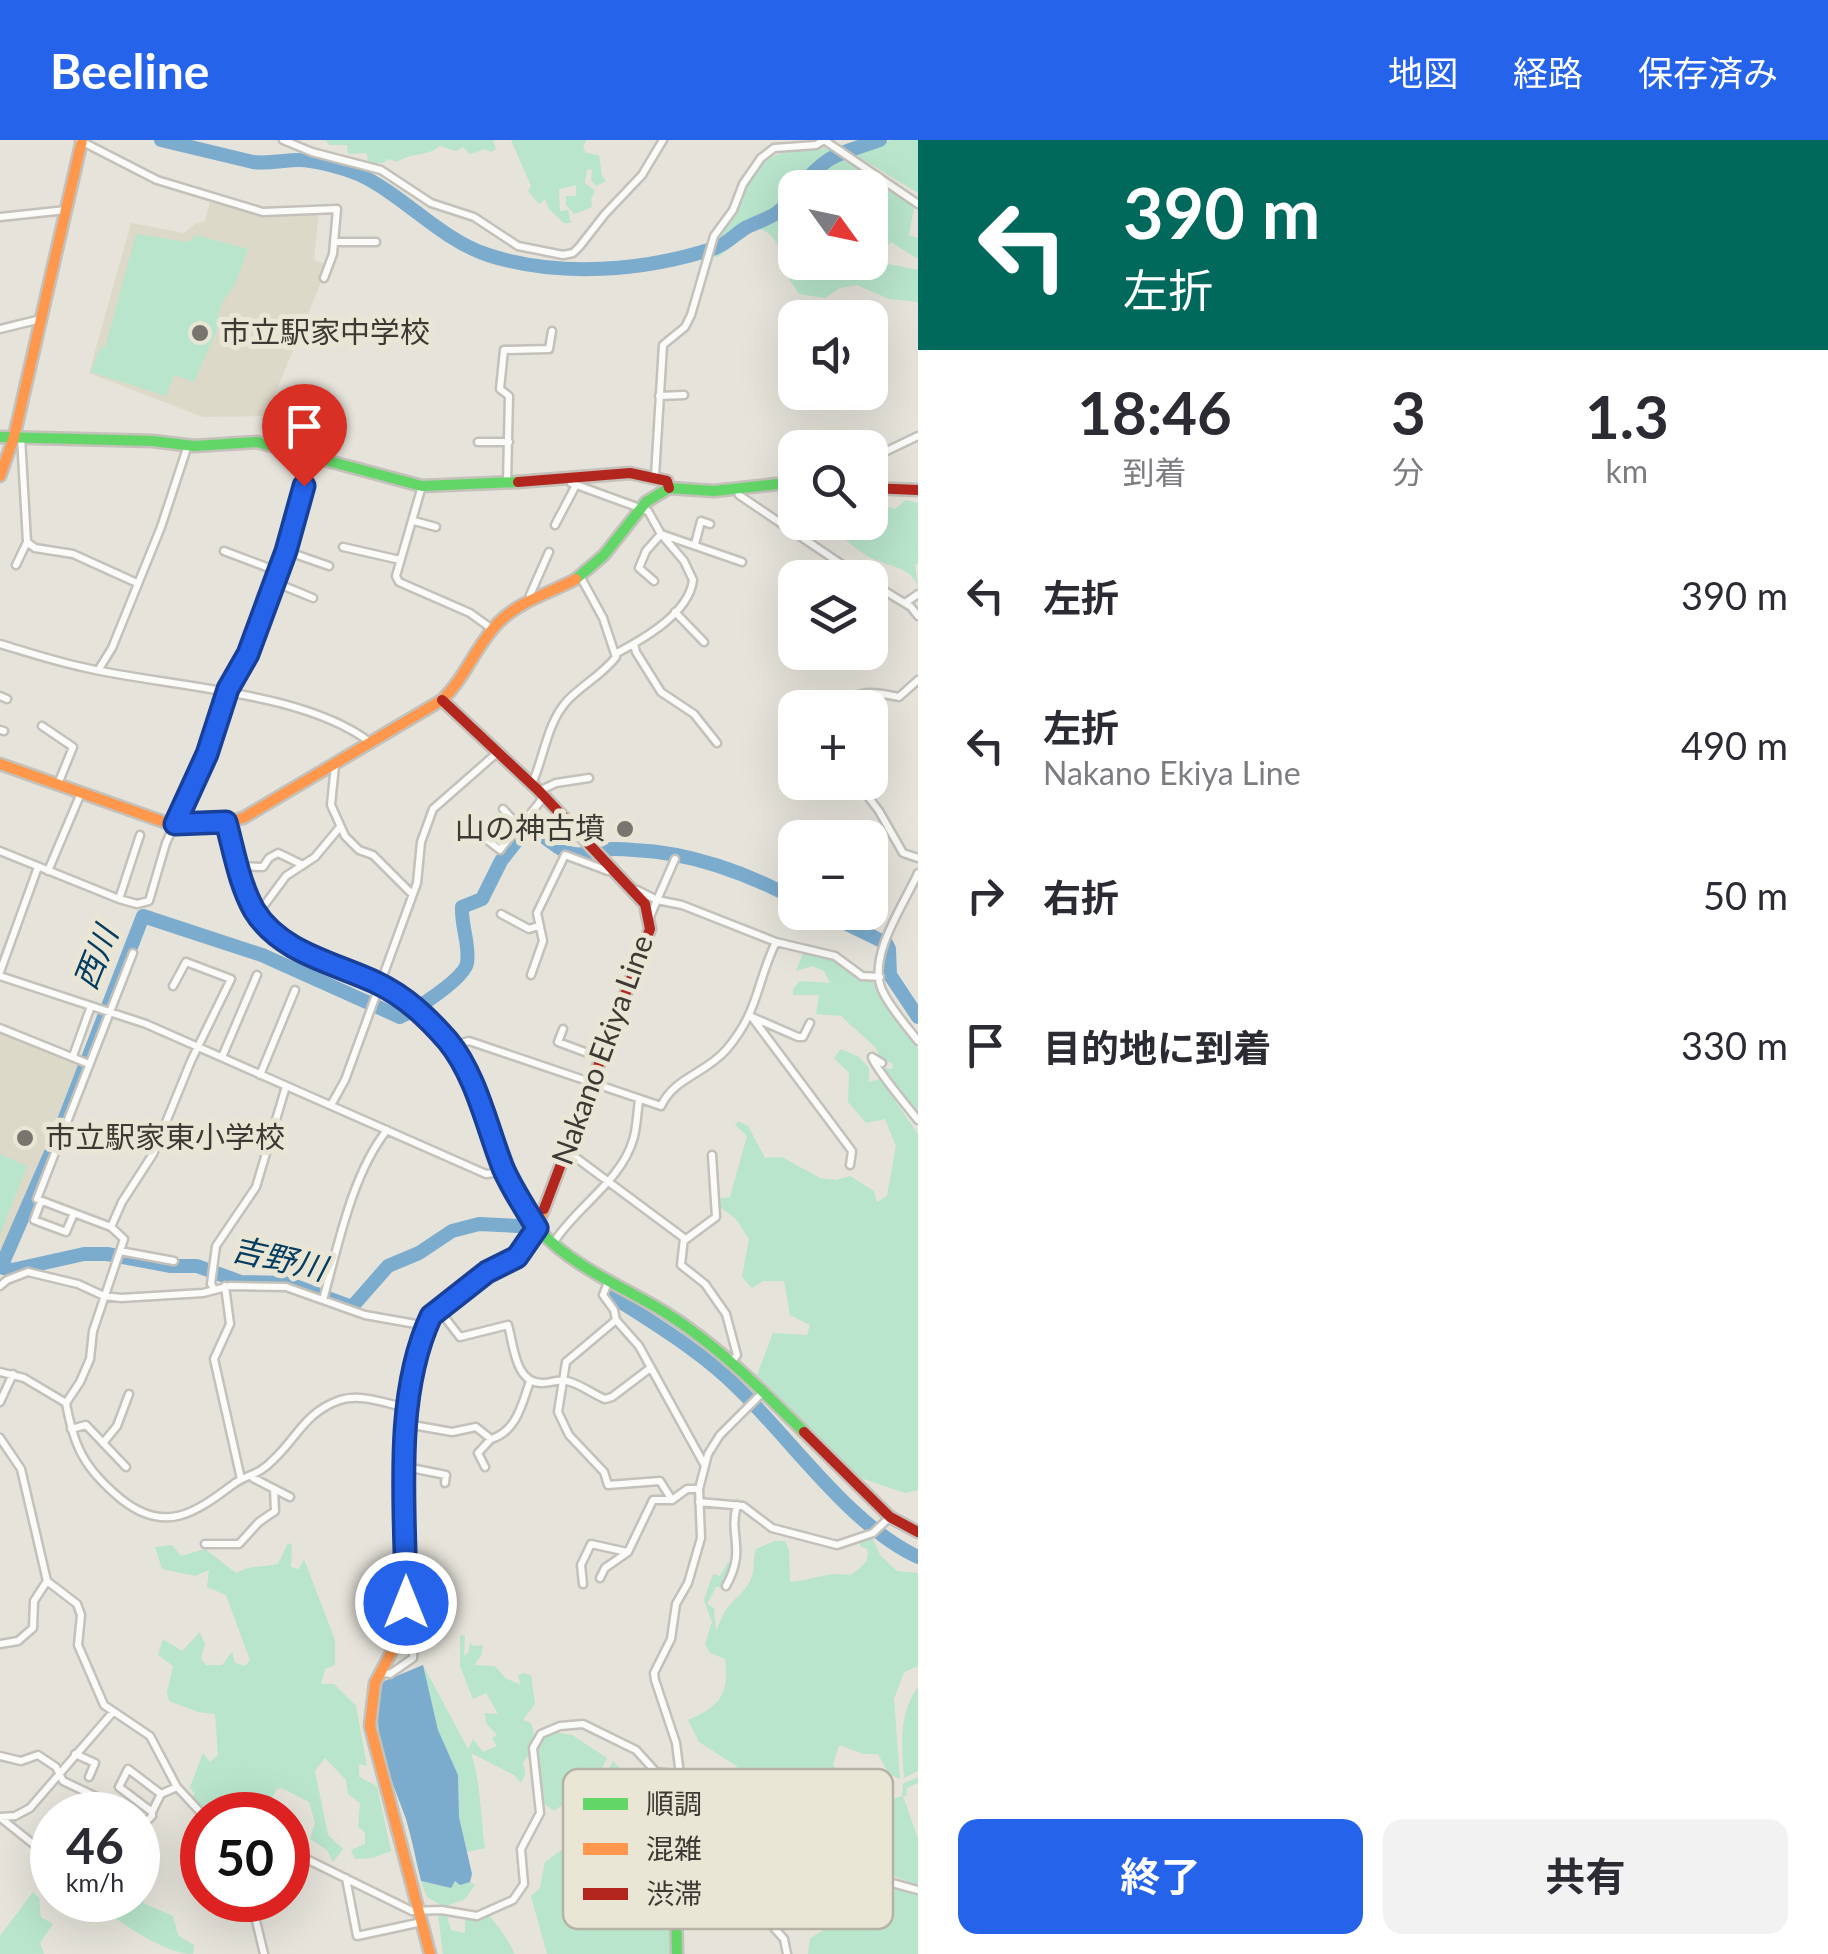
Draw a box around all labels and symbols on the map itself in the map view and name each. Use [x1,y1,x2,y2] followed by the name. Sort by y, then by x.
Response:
[778,170,888,280] north arrow
[220,313,430,349] place label: 市立駅家中学校
[189,322,211,344] marker: 市立駅家中学校
[262,384,347,487] pin
[455,809,605,845] place label: 山の神古墳
[614,818,636,840] marker: 山の神古墳
[65,918,126,994] water label: 西川
[543,930,659,1169] street label: Nakano Ekiya Line
[45,1118,285,1154] place label: 市立駅家東小学校
[14,1127,36,1149] marker: 市立駅家東小学校
[228,1228,333,1288] water label: 吉野川
[354,1551,458,1655] position arrow
[563,1769,893,1929] legend
[646,1786,702,1820] text: 順調
[180,1792,310,1922] speed limit sign: 50
[646,1831,702,1865] text: 混雑
[646,1876,702,1910] text: 渋滞

